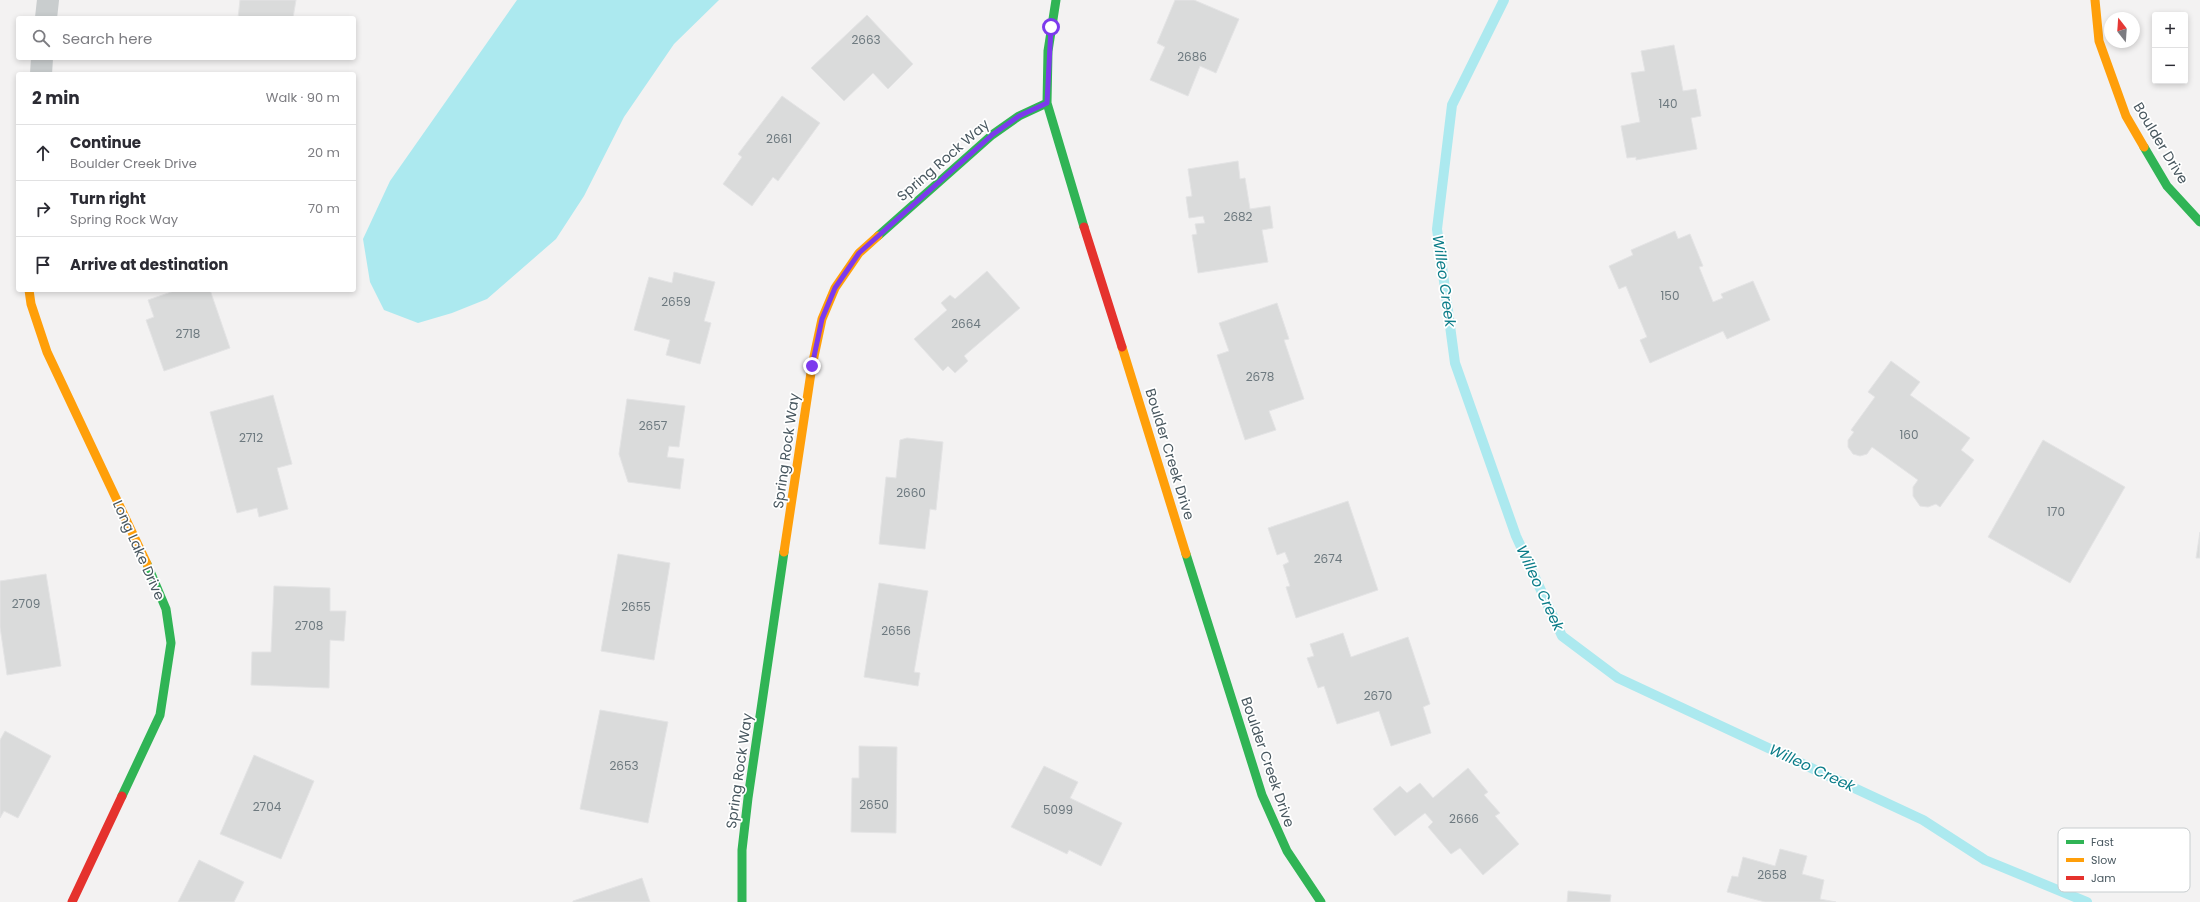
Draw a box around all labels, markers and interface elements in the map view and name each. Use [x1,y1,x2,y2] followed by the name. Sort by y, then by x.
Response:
[2104,12,2140,48] north arrow
[2152,12,2188,84] map controls
[2152,12,2188,48] button: +
[16,16,356,60] search box
[1042,18,1060,36] route start
[30,27,52,49] icon: search
[62,28,152,49] text: Search here
[851,31,881,48] house number: 2663
[1177,48,1207,65] house number: 2686
[2152,48,2188,84] button: −
[32,86,80,110] text: 2 min
[266,88,340,107] text: Walk · 90 m
[1659,95,1677,112] house number: 140
[2129,98,2193,188] street label: Boulder Drive
[892,114,994,206] street label: Spring Rock Way
[766,130,792,147] house number: 2661
[70,132,141,153] text: Continue
[32,142,54,164] icon: ahead
[307,143,340,162] text: 20 m
[70,154,197,173] text: Boulder Creek Drive
[70,188,146,209] text: Turn right
[32,198,54,220] icon: right
[308,199,340,218] text: 70 m
[1224,208,1253,225] house number: 2682
[70,210,178,229] text: Spring Rock Way
[1428,234,1462,329] water label: Willeo Creek
[32,254,54,276] icon: arrive
[70,254,228,275] text: Arrive at destination
[1661,287,1679,304] house number: 150
[661,293,691,310] house number: 2659
[951,315,981,332] house number: 2664
[176,325,200,342] house number: 2718
[803,357,821,375] route end
[1246,368,1274,385] house number: 2678
[1140,386,1200,522] street label: Boulder Creek Drive
[768,392,804,510] street label: Spring Rock Way
[639,417,668,434] house number: 2657
[1900,426,1919,443] house number: 160
[239,429,263,446] house number: 2712
[896,484,926,501] house number: 2660
[108,497,170,603] street label: Long Lake Drive
[2047,503,2065,520] house number: 170
[1511,541,1570,635] water label: Willeo Creek
[1314,550,1343,567] house number: 2674
[12,595,40,612] house number: 2709
[621,598,651,615] house number: 2655
[295,617,323,634] house number: 2708
[881,622,911,639] house number: 2656
[1364,687,1392,704] house number: 2670
[1236,694,1300,830] street label: Boulder Creek Drive
[721,712,757,830] street label: Spring Rock Way
[1766,738,1860,797] water label: Willeo Creek
[609,757,639,774] house number: 2653
[859,796,889,813] house number: 2650
[253,798,282,815] house number: 2704
[1043,801,1073,818] house number: 5099
[1449,810,1479,827] house number: 2666
[2058,828,2190,892] legend
[2091,834,2114,850] text: Fast
[2091,852,2116,868] text: Slow
[1757,866,1787,883] house number: 2658
[2091,870,2116,886] text: Jam

